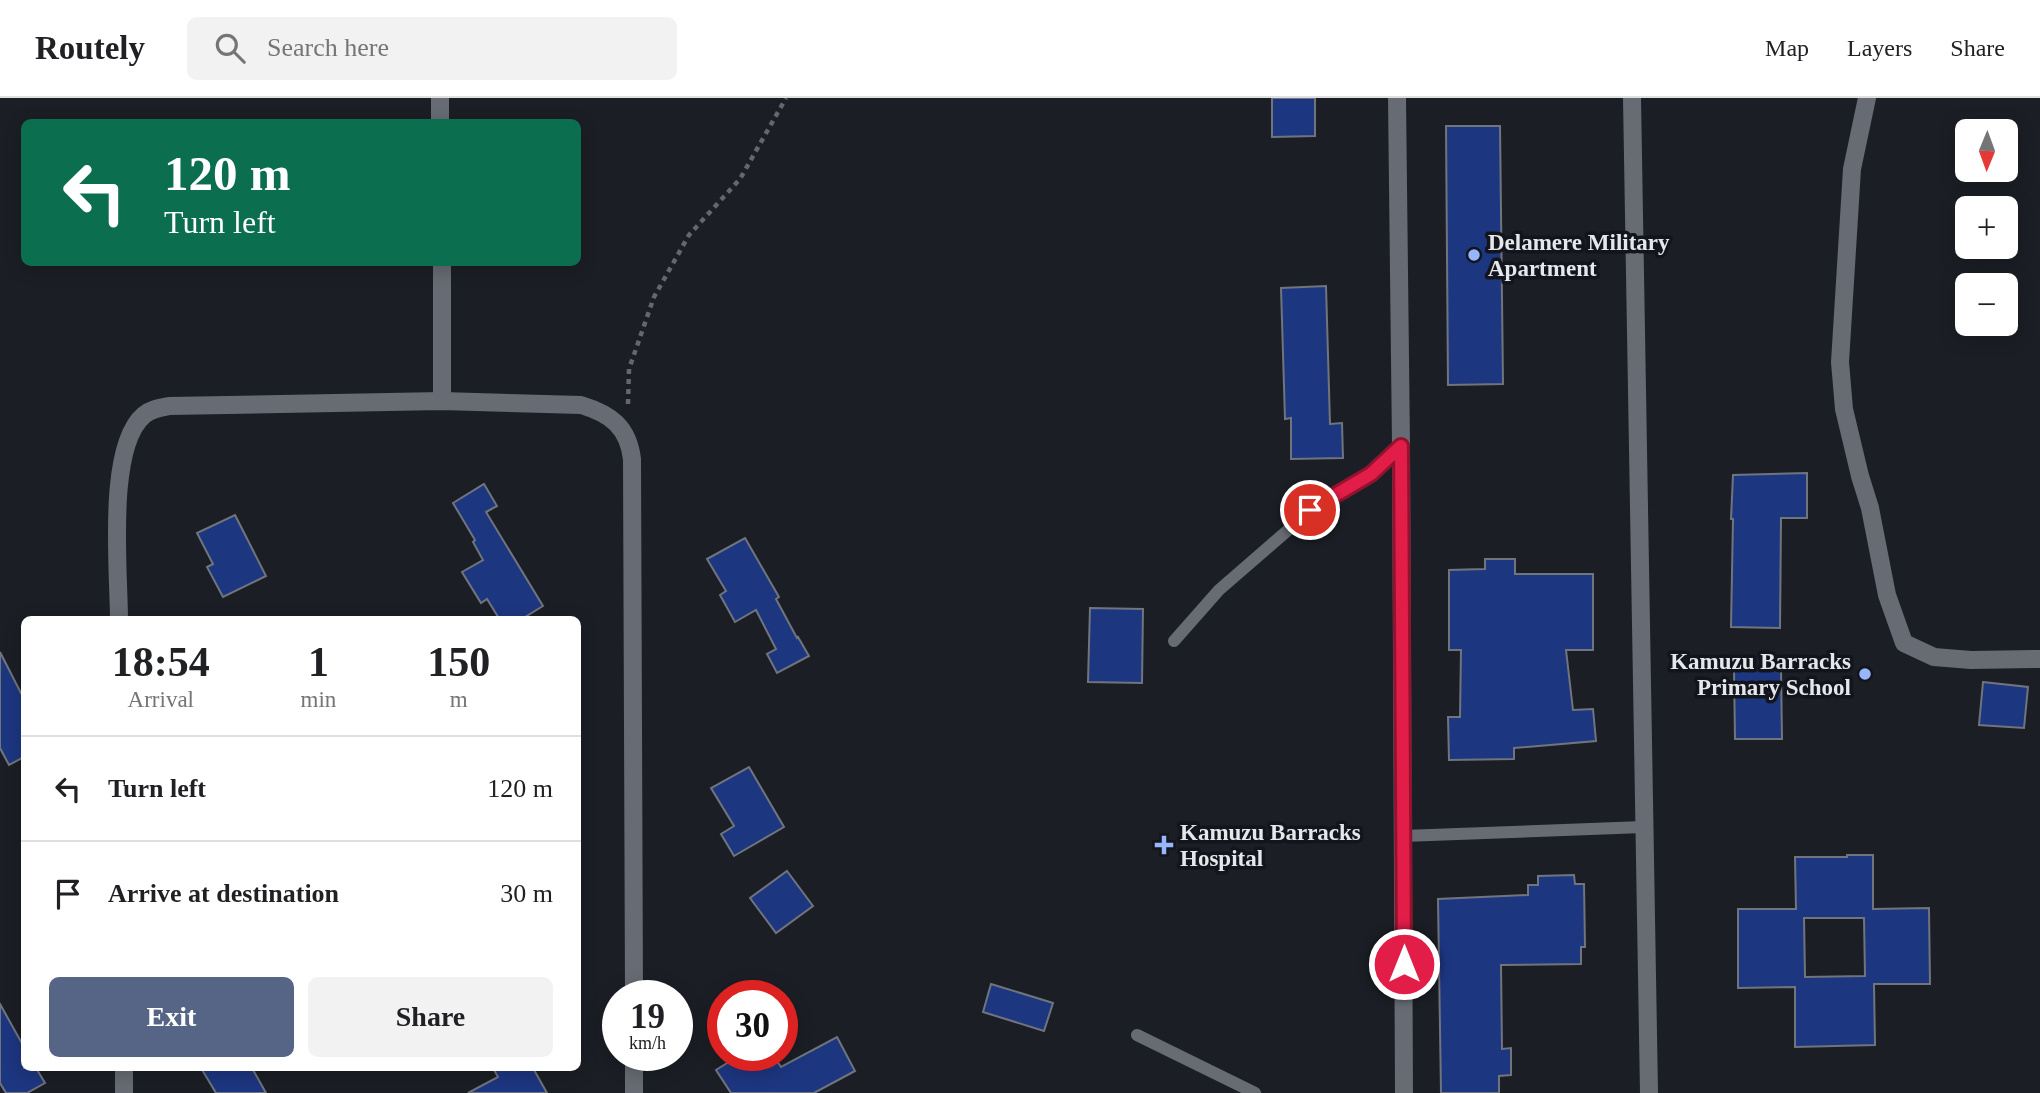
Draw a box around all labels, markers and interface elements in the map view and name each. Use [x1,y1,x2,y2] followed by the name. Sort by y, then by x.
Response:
[187,17,677,80] search box
[211,29,249,67] icon: search
[35,30,145,66] text: Routely
[267,33,389,62] text: Search here
[1765,35,1809,61] text: Map
[1847,35,1912,61] text: Layers
[1950,35,2005,61] text: Share
[1955,119,2018,182] north arrow
[1955,119,2018,336] map controls
[164,146,291,201] text: 120 m
[49,147,140,238] icon: left
[1955,196,2018,259] button: +
[164,204,276,240] text: Turn left
[1488,230,1670,281] place label: Delamere Military Apartment
[1466,247,1482,263] marker: Delamere Military Apartment
[1955,273,2018,336] button: −
[1280,480,1340,540] pin
[1291,491,1329,529] icon: arrive
[112,639,210,685] text: 18:54
[308,639,329,685] text: 1
[427,639,490,685] text: 150
[1670,649,1851,700] place label: Kamuzu Barracks Primary School
[1857,666,1873,682] marker: Kamuzu Barracks Primary School
[128,687,194,712] text: Arrival
[301,687,336,712] text: min
[450,687,468,712] text: m
[49,770,87,808] icon: left
[108,774,206,803] text: Turn left
[487,774,553,803] text: 120 m
[1180,820,1361,871] place label: Kamuzu Barracks Hospital
[1154,835,1174,855] marker: Kamuzu Barracks Hospital
[49,875,87,913] icon: arrive
[108,879,339,908] text: Arrive at destination
[500,879,553,908] text: 30 m
[1367,927,1441,1001] position arrow
[49,977,294,1057] button: Exit
[308,977,553,1057] button: Share
[707,980,798,1071] speed limit sign: 30
[630,997,665,1036] text: 19
[629,1033,666,1053] text: km/h

